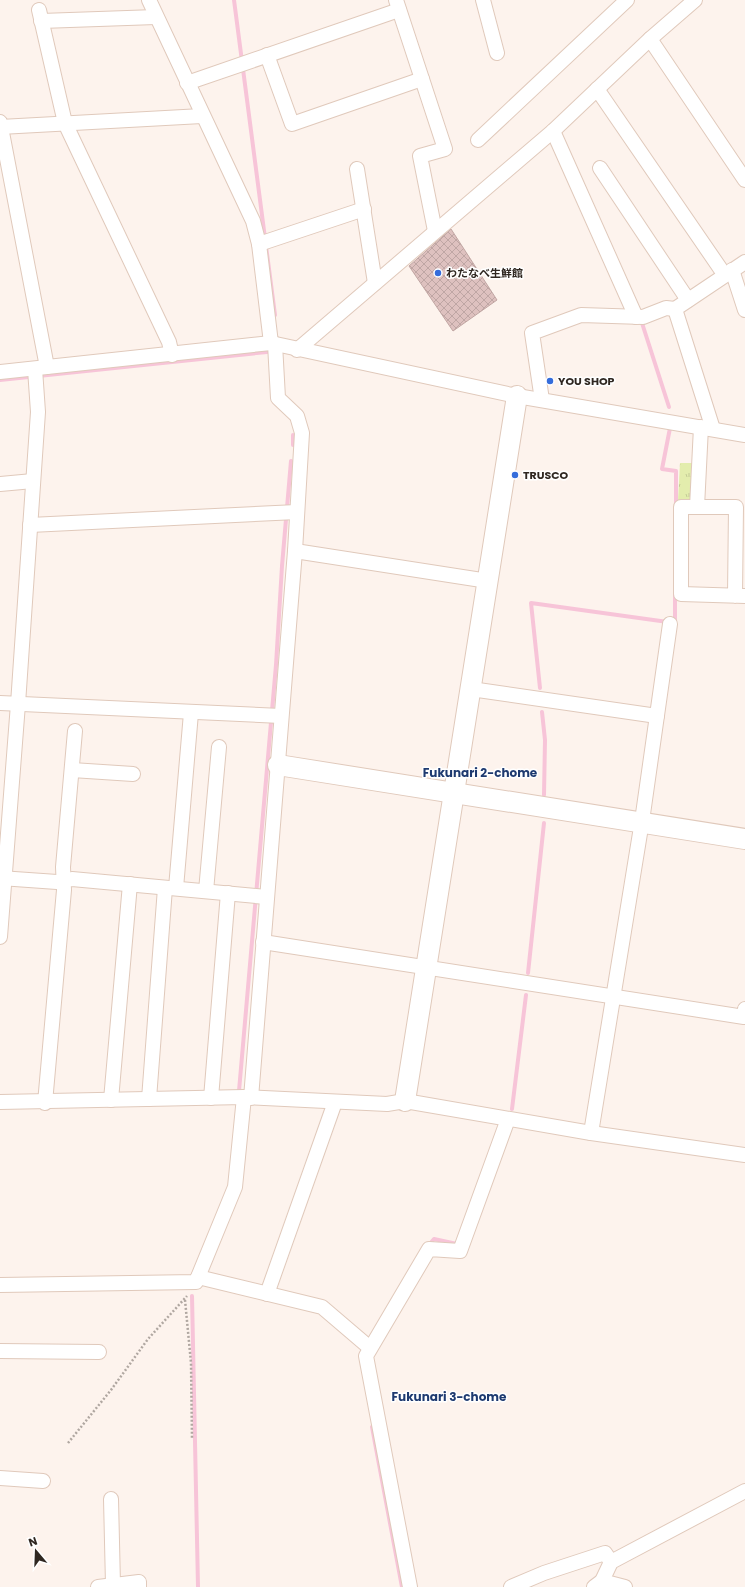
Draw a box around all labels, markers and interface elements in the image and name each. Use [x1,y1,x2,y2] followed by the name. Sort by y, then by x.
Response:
[446,265,523,281] place label: わたなべ生鮮館
[433,268,443,278] marker: わたなべ生鮮館
[558,373,615,389] place label: YOU SHOP
[545,376,555,386] marker: YOU SHOP
[523,467,569,483] place label: TRUSCO
[510,470,520,480] marker: TRUSCO
[423,764,538,781] district label: Fukunari 2-chome
[392,1388,507,1405] district label: Fukunari 3-chome
[16,1531,56,1571] north arrow
[26,1533,39,1550] text: N

